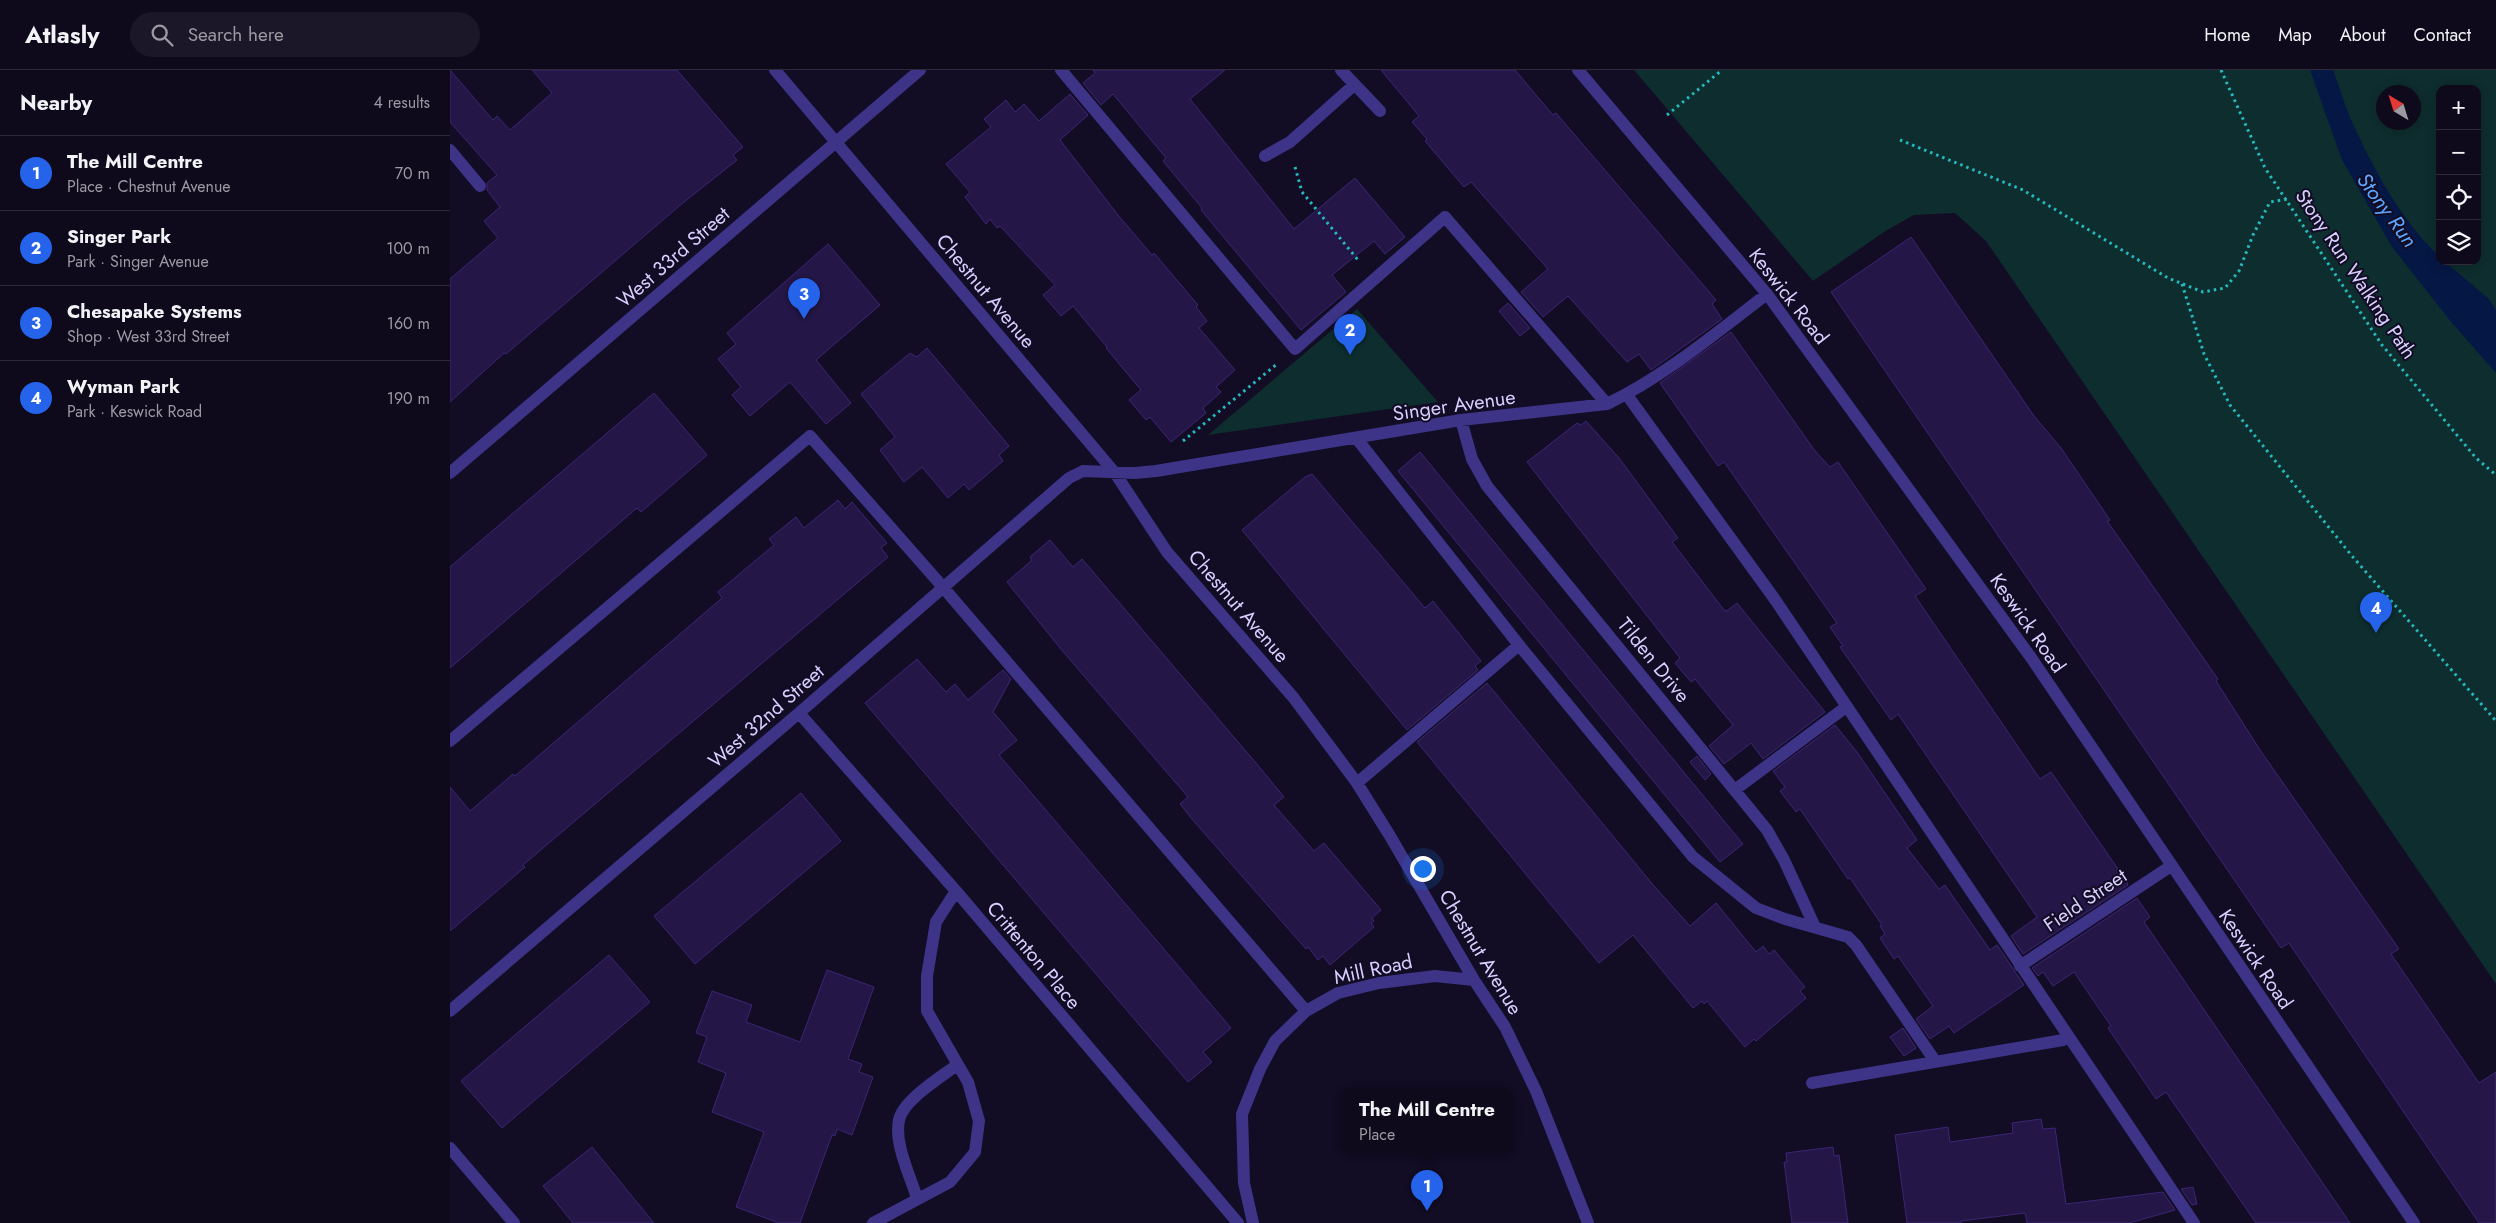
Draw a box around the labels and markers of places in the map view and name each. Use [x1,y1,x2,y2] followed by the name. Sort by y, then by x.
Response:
[788,278,820,319] pin: 3
[1334,314,1366,355] pin: 2
[2360,592,2392,633] pin: 4
[1411,1170,1443,1211] pin: 1

